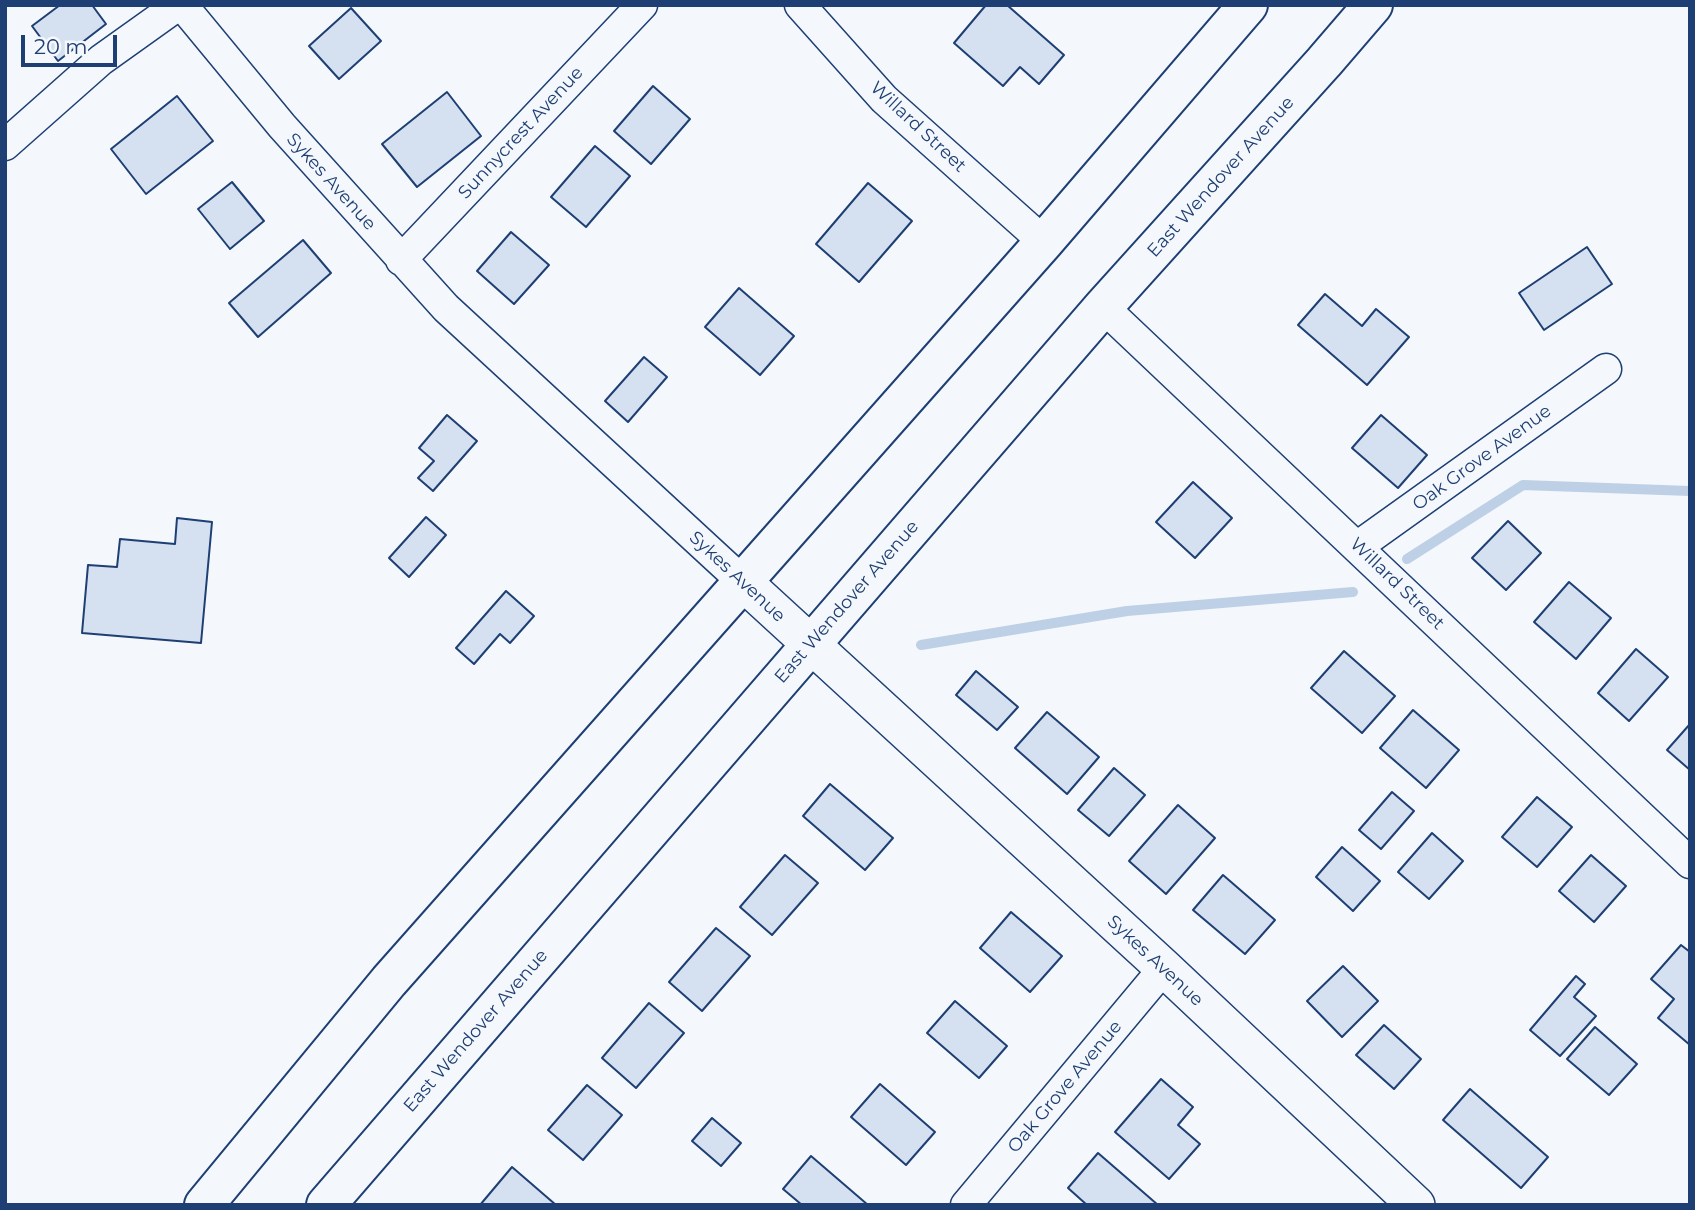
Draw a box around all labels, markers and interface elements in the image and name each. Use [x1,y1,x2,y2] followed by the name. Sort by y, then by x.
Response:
[24,21,121,65] scale bar
[34,34,88,59] text: 20 m
[454,62,588,204] street label: Sunnycrest Avenue
[866,77,970,177] street label: Willard Street
[1143,92,1299,262] street label: East Wendover Avenue
[282,129,380,235] street label: Sykes Avenue
[1408,400,1556,516] street label: Oak Grove Avenue
[770,516,924,688] street label: East Wendover Avenue
[684,527,790,627] street label: Sykes Avenue
[1345,533,1449,635] street label: Willard Street
[1102,911,1208,1011] street label: Sykes Avenue
[399,945,553,1117] street label: East Wendover Avenue
[1003,1016,1127,1158] street label: Oak Grove Avenue

